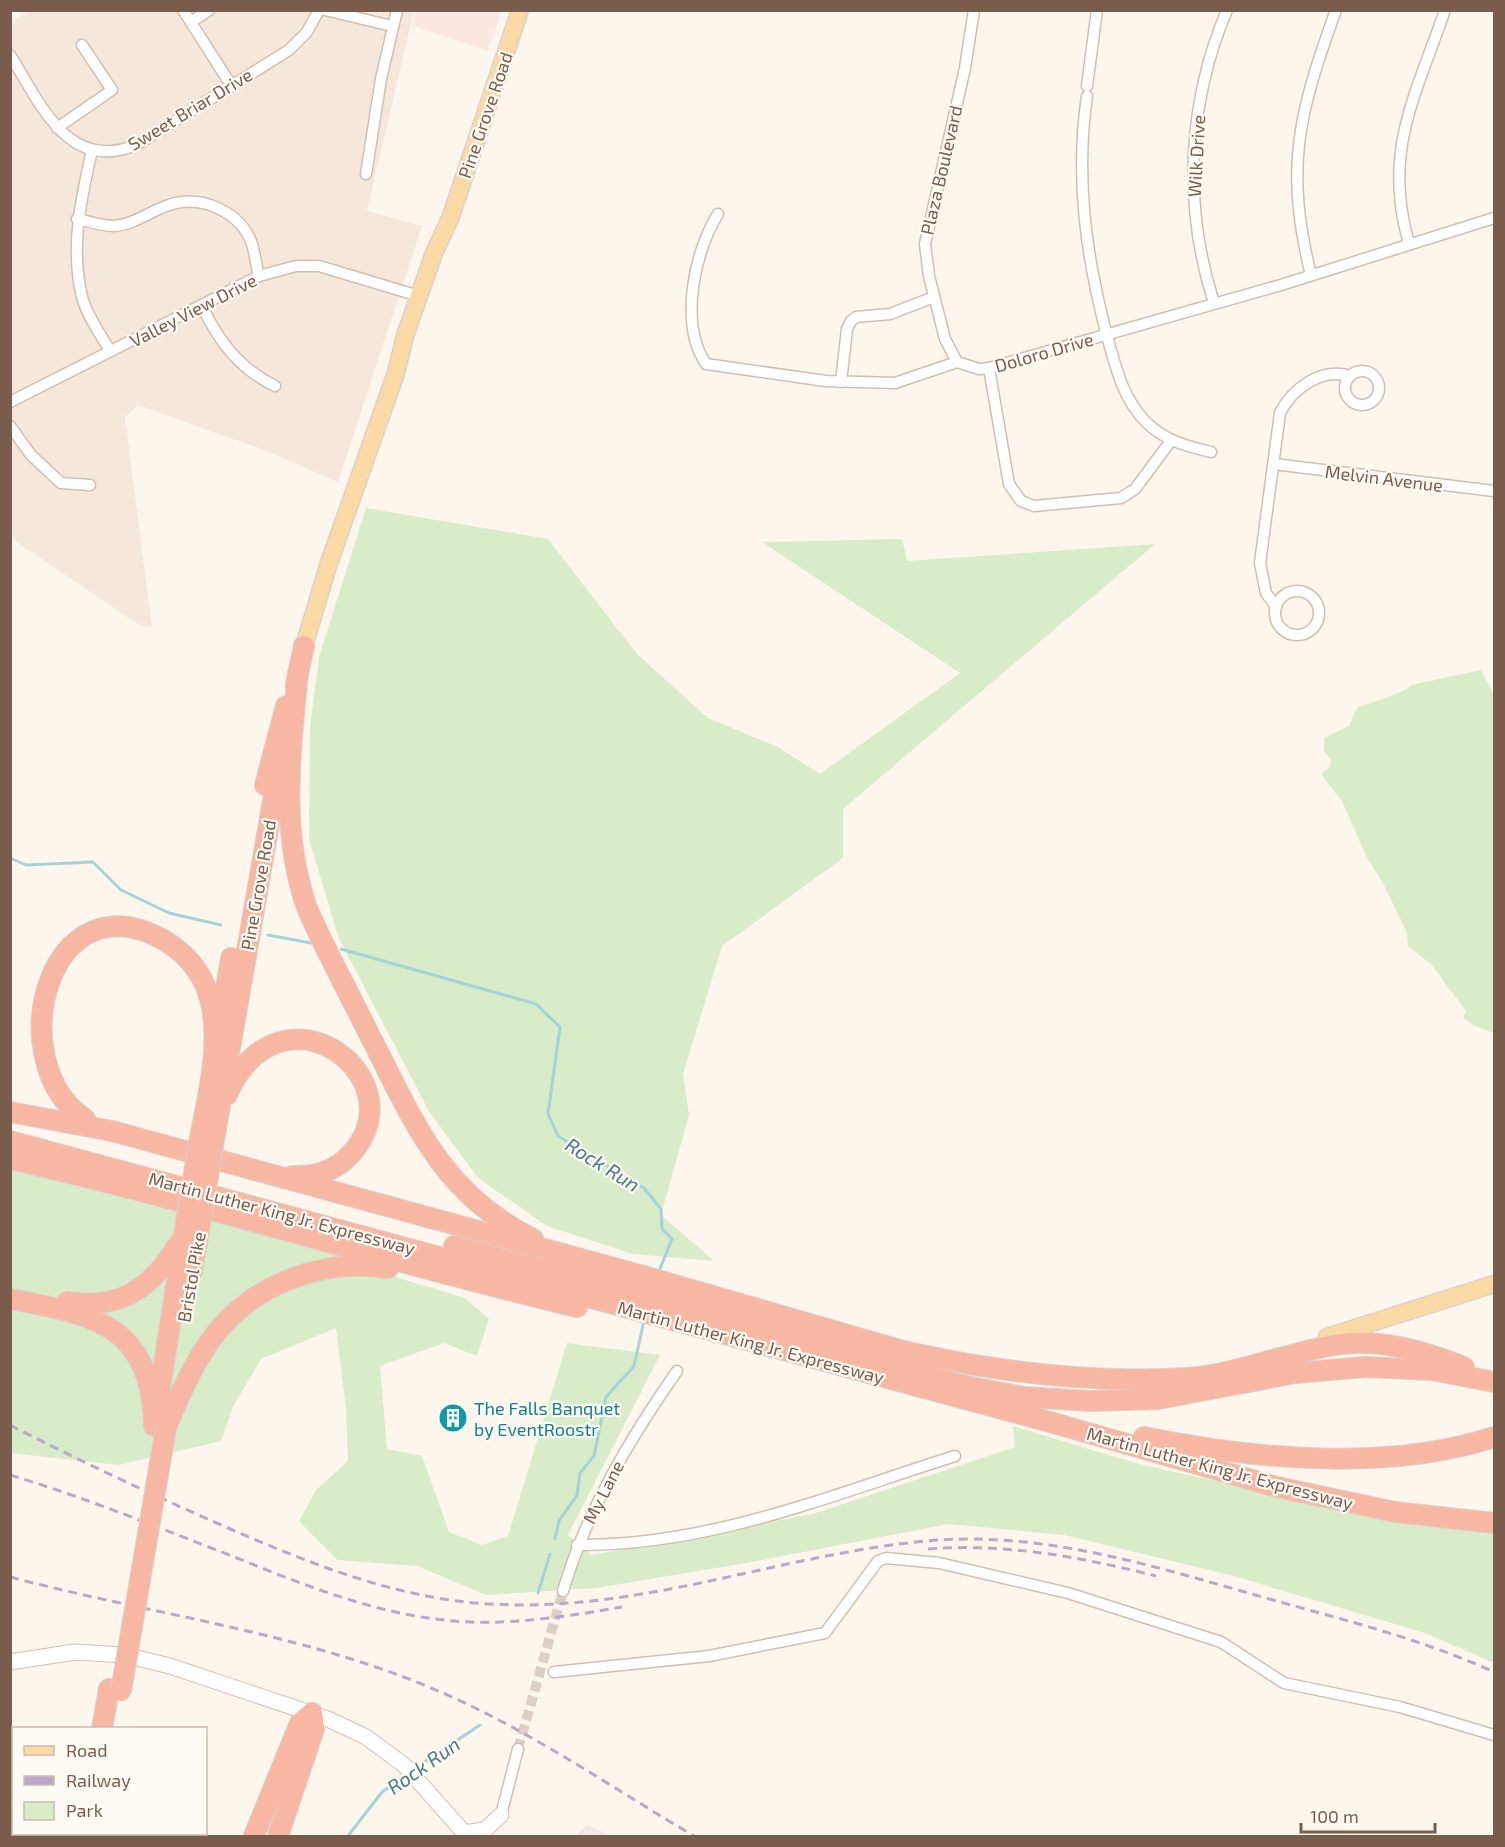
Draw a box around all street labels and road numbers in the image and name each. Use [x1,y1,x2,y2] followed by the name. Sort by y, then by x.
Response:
[453,49,517,181] street label: Pine Grove Road
[124,63,256,155] street label: Sweet Briar Drive
[915,103,967,237] street label: Plaza Boulevard
[1183,114,1209,198] street label: Wilk Drive
[126,268,260,352] street label: Valley View Drive
[992,327,1096,377] street label: Doloro Drive
[1324,460,1444,496] street label: Melvin Avenue
[236,818,280,952] street label: Pine Grove Road
[146,1167,418,1259] street label: Martin Luther King Jr. Expressway
[172,1230,210,1324] street label: Bristol Pike
[615,1296,887,1388] street label: Martin Luther King Jr. Expressway
[1084,1422,1356,1514] street label: Martin Luther King Jr. Expressway
[578,1457,628,1527] street label: My Lane

